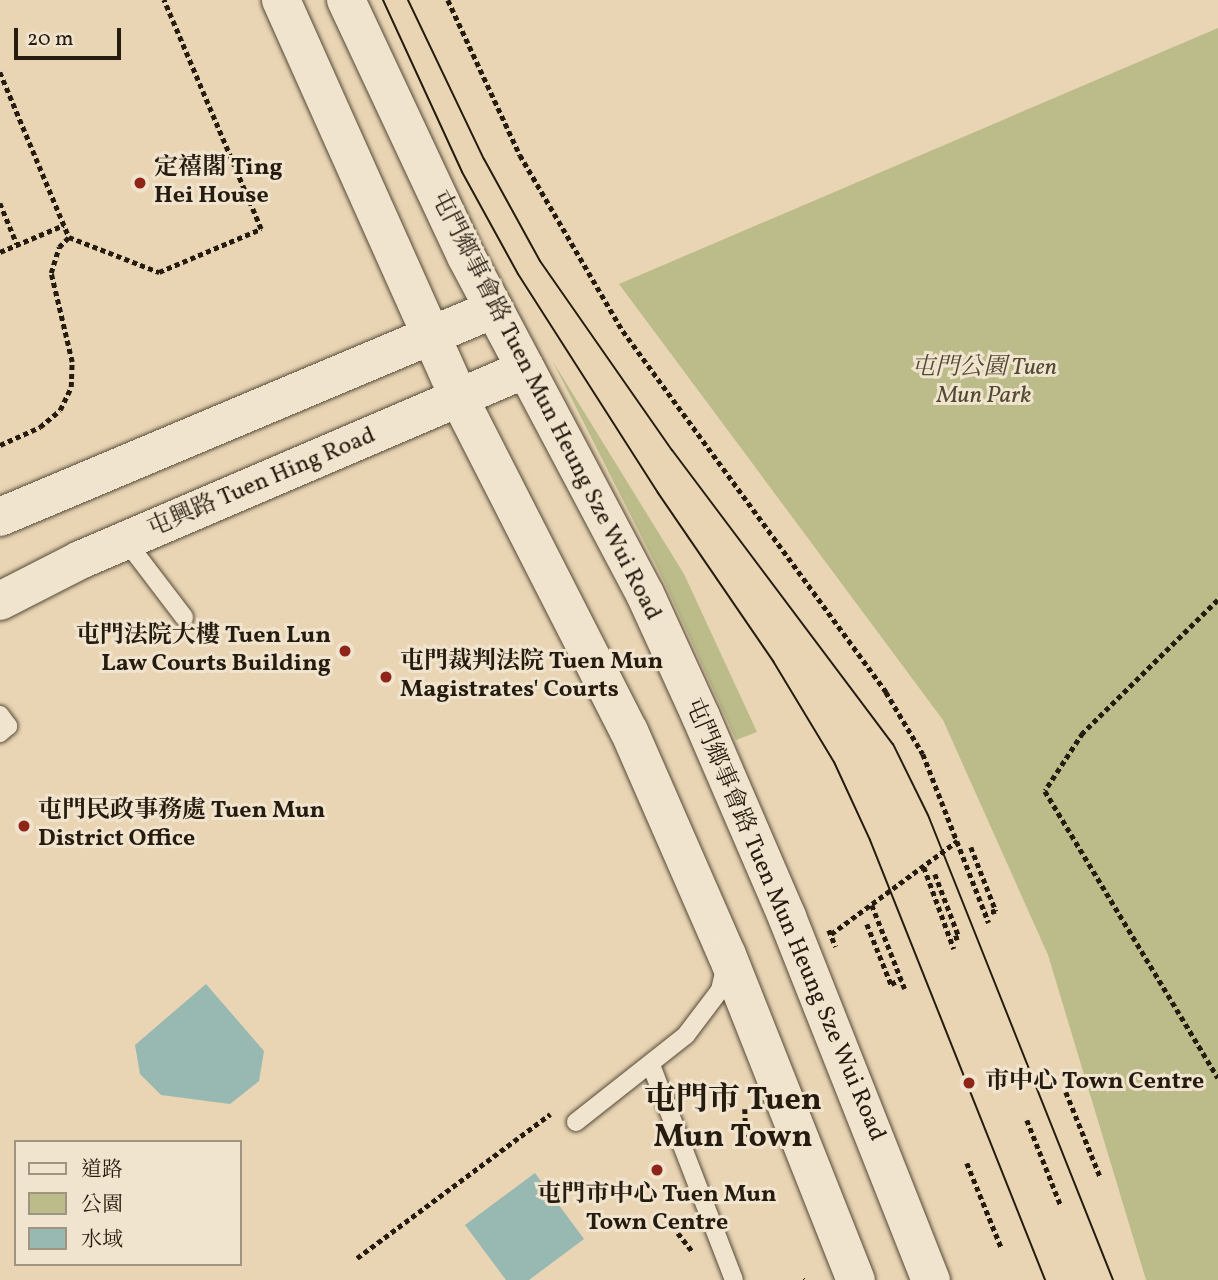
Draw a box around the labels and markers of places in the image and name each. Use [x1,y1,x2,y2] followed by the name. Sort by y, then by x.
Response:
[154,155,283,211] place label: 定禧閣 Ting Hei House
[132,175,148,191] marker: 定禧閣 Ting Hei House
[76,623,331,679] place label: 屯門法院大樓 Tuen Lun Law Courts Building
[337,643,353,659] marker: 屯門法院大樓 Tuen Lun Law Courts Building
[400,649,663,705] place label: 屯門裁判法院 Tuen Mun Magistrates' Courts
[378,669,394,685] marker: 屯門裁判法院 Tuen Mun Magistrates' Courts
[38,798,325,854] place label: 屯門民政事務處 Tuen Mun District Office
[16,818,32,834] marker: 屯門民政事務處 Tuen Mun District Office
[985,1069,1204,1097] place label: 市中心 Town Centre
[959,1073,979,1093] marker: 市中心 Town Centre
[649,1162,665,1178] marker: 屯門市中心 Tuen Mun Town Centre
[537,1182,777,1238] place label: 屯門市中心 Tuen Mun Town Centre

